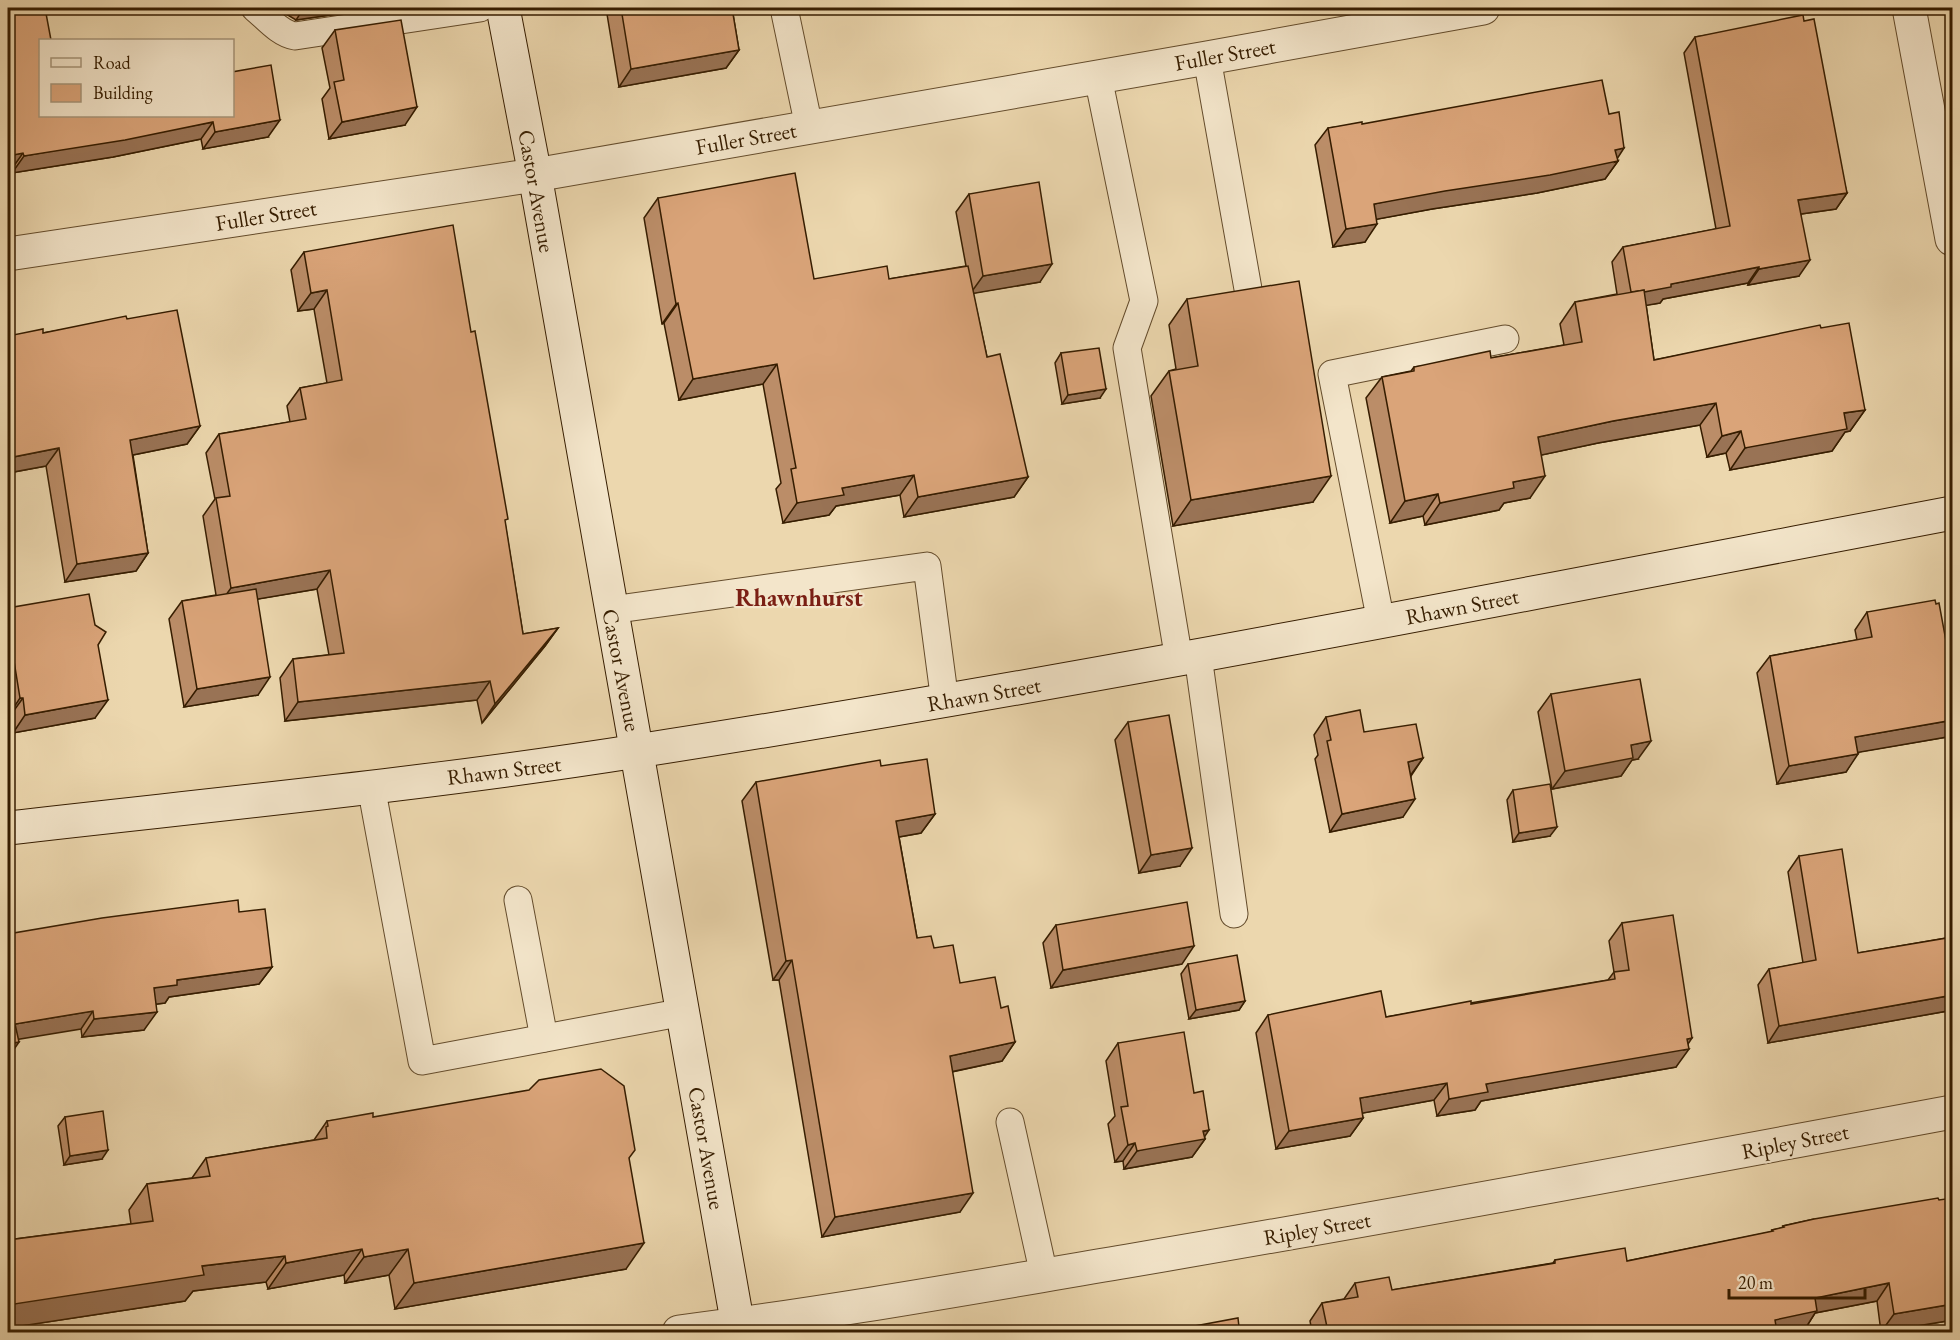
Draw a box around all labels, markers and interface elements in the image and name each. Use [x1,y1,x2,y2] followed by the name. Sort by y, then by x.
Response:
[1172,31,1278,78] street label: Fuller Street
[39,39,234,117] legend
[93,51,132,74] text: Road
[93,81,153,104] text: Building
[693,115,799,162] street label: Fuller Street
[511,127,562,255] street label: Castor Avenue
[213,193,319,238] street label: Fuller Street
[1403,581,1521,632] street label: Rhawn Street
[735,582,863,613] district label: Rhawnhurst
[595,606,648,734] street label: Castor Avenue
[925,670,1043,719] street label: Rhawn Street
[445,749,563,792] street label: Rhawn Street
[681,1084,732,1212] street label: Castor Avenue
[1739,1117,1851,1166] street label: Ripley Street
[1261,1205,1373,1252] street label: Ripley Street
[1729,1262,1866,1300] scale bar
[1738,1271,1773,1294] text: 20 m

